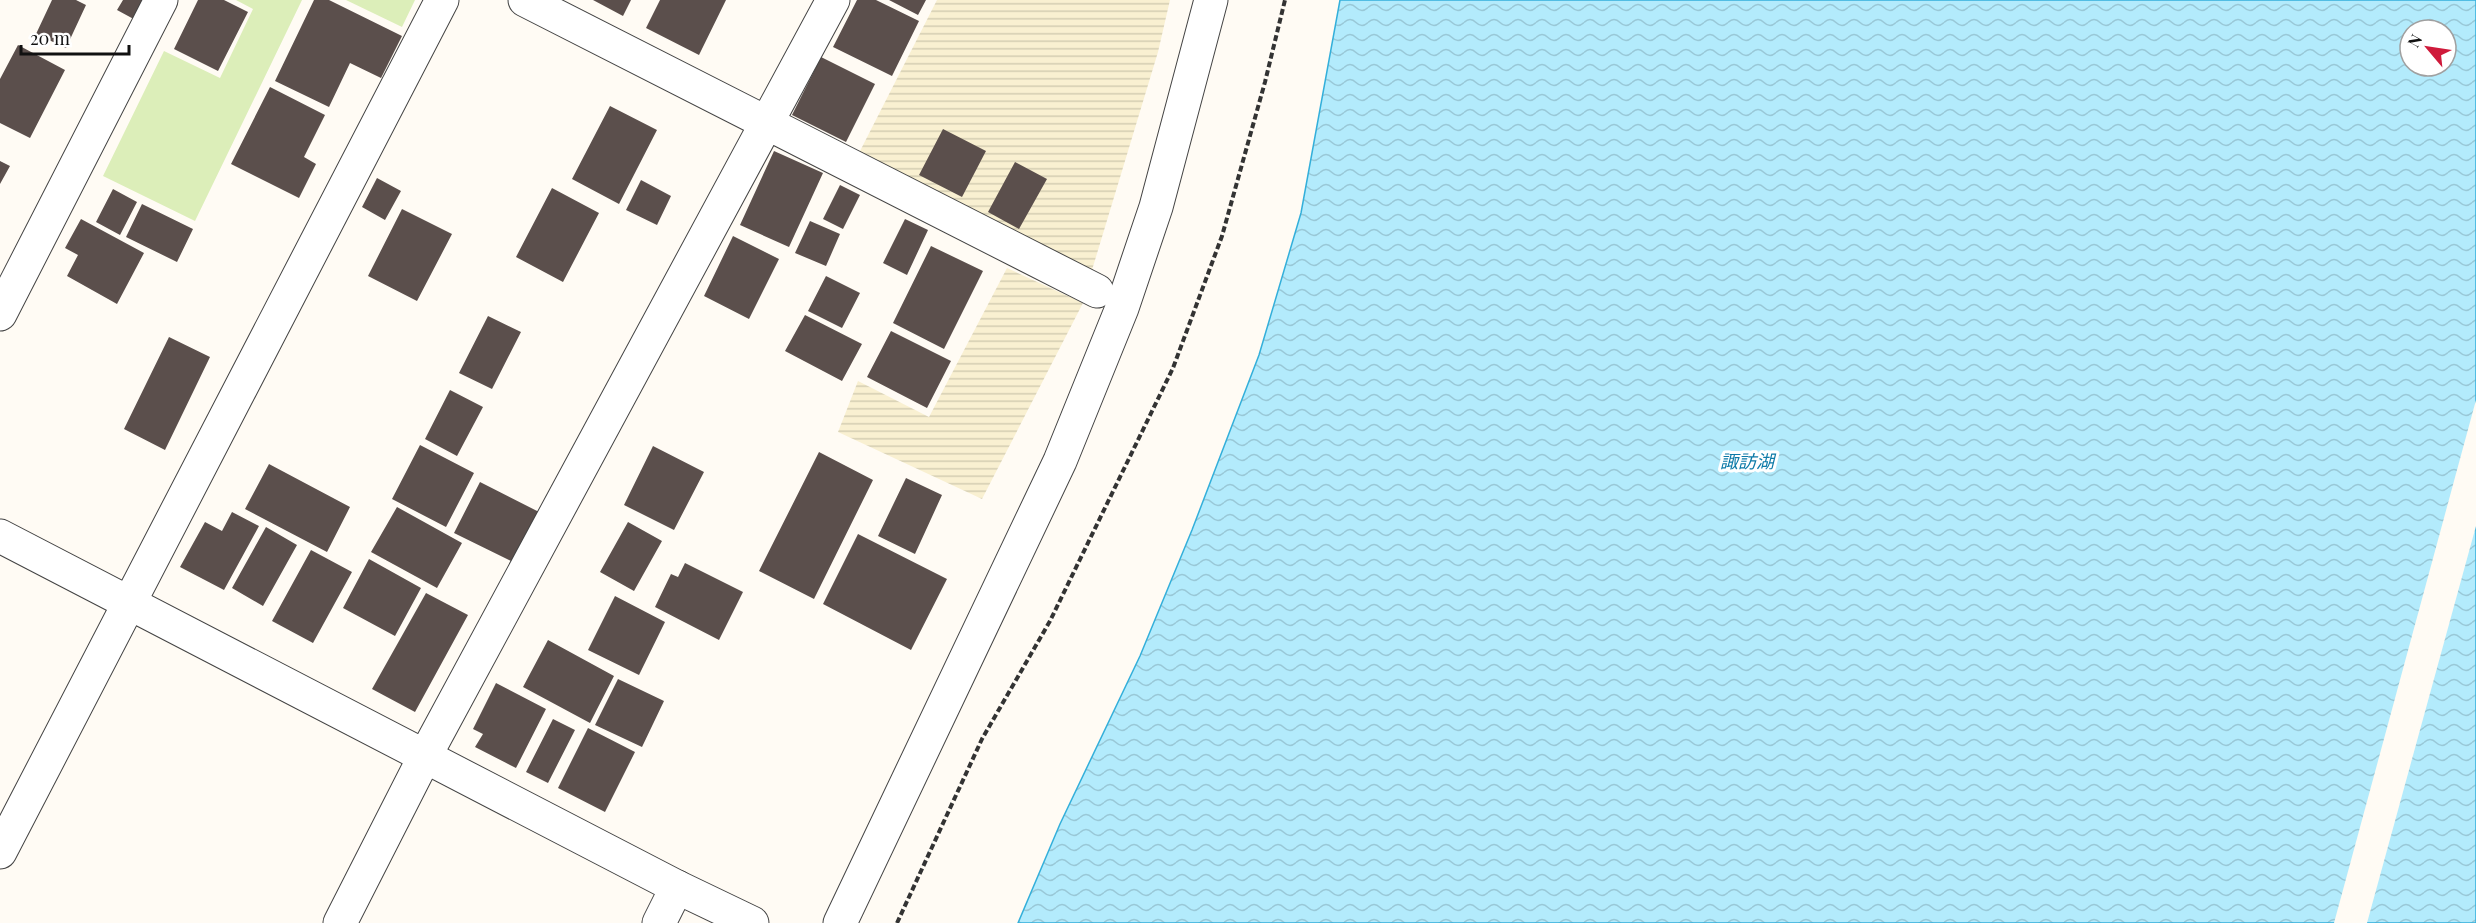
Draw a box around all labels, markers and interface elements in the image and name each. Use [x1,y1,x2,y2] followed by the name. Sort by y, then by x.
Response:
[21,18,129,56] scale bar
[2398,18,2458,78] north arrow
[30,26,70,50] text: 20 m
[2402,30,2427,51] text: N
[1720,449,1777,473] water label: 諏訪湖

